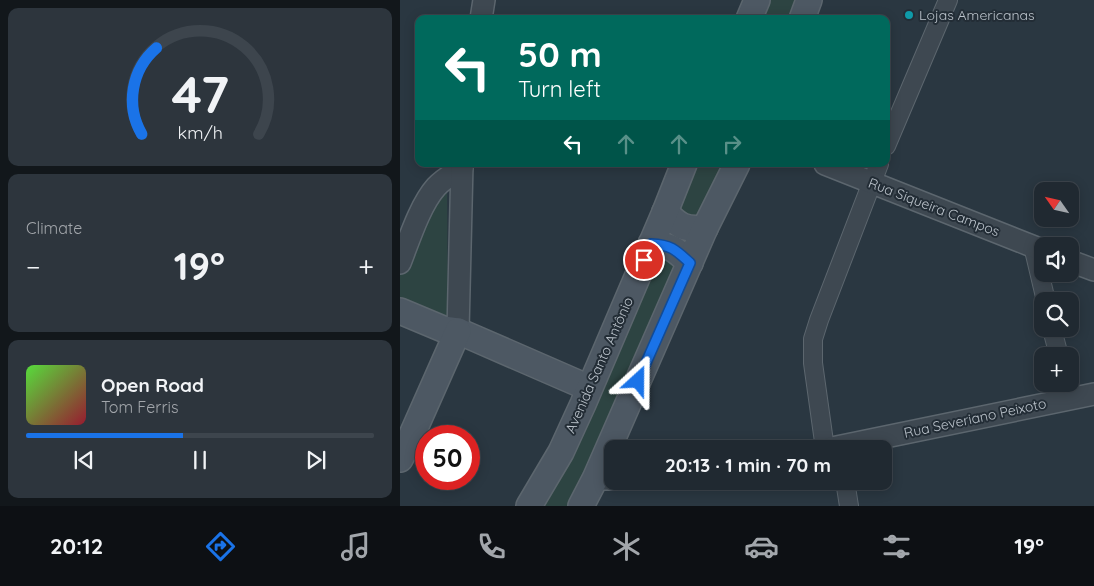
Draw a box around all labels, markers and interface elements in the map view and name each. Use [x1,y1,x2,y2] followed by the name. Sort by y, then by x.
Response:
[919,6,1035,24] place label: Lojas Americanas
[903,9,915,21] marker: Lojas Americanas
[518,32,602,76] text: 50 m
[435,35,500,100] icon: left
[171,61,229,126] text: 47
[518,75,601,103] text: Turn left
[177,121,223,143] text: km/h
[559,130,587,158] icon: left
[612,130,640,158] icon: ahead
[665,130,693,158] icon: ahead
[718,130,746,158] icon: right
[866,174,1002,240] street label: Rua Siqueira Campos
[1034,182,1079,228] north arrow
[1034,182,1079,392] map controls
[26,218,82,238] text: Climate
[1034,237,1079,282] button: sound
[623,239,665,281] pin
[174,242,225,290] text: 19°
[630,246,658,274] icon: arrive
[26,249,41,284] text: −
[358,249,374,284] text: +
[1034,292,1079,337] button: search
[561,294,637,436] street label: Avenida Santo Antônio
[1034,347,1079,392] button: +
[611,354,663,406] position arrow
[101,373,204,397] text: Open Road
[902,394,1048,442] street label: Rua Severiano Peixoto
[101,397,178,417] text: Tom Ferris
[415,425,480,490] speed limit sign: 50
[70,446,98,474] icon: previous
[186,446,214,474] icon: pause
[302,446,330,474] icon: next
[665,453,831,477] text: 20:13 · 1 min · 70 m
[203,529,238,564] icon: directions
[338,529,373,564] icon: music
[474,529,509,564] icon: phone
[609,529,644,564] icon: climate
[744,529,779,564] icon: car
[879,529,914,564] icon: filters
[50,532,103,560] text: 20:12
[1014,532,1044,560] text: 19°

